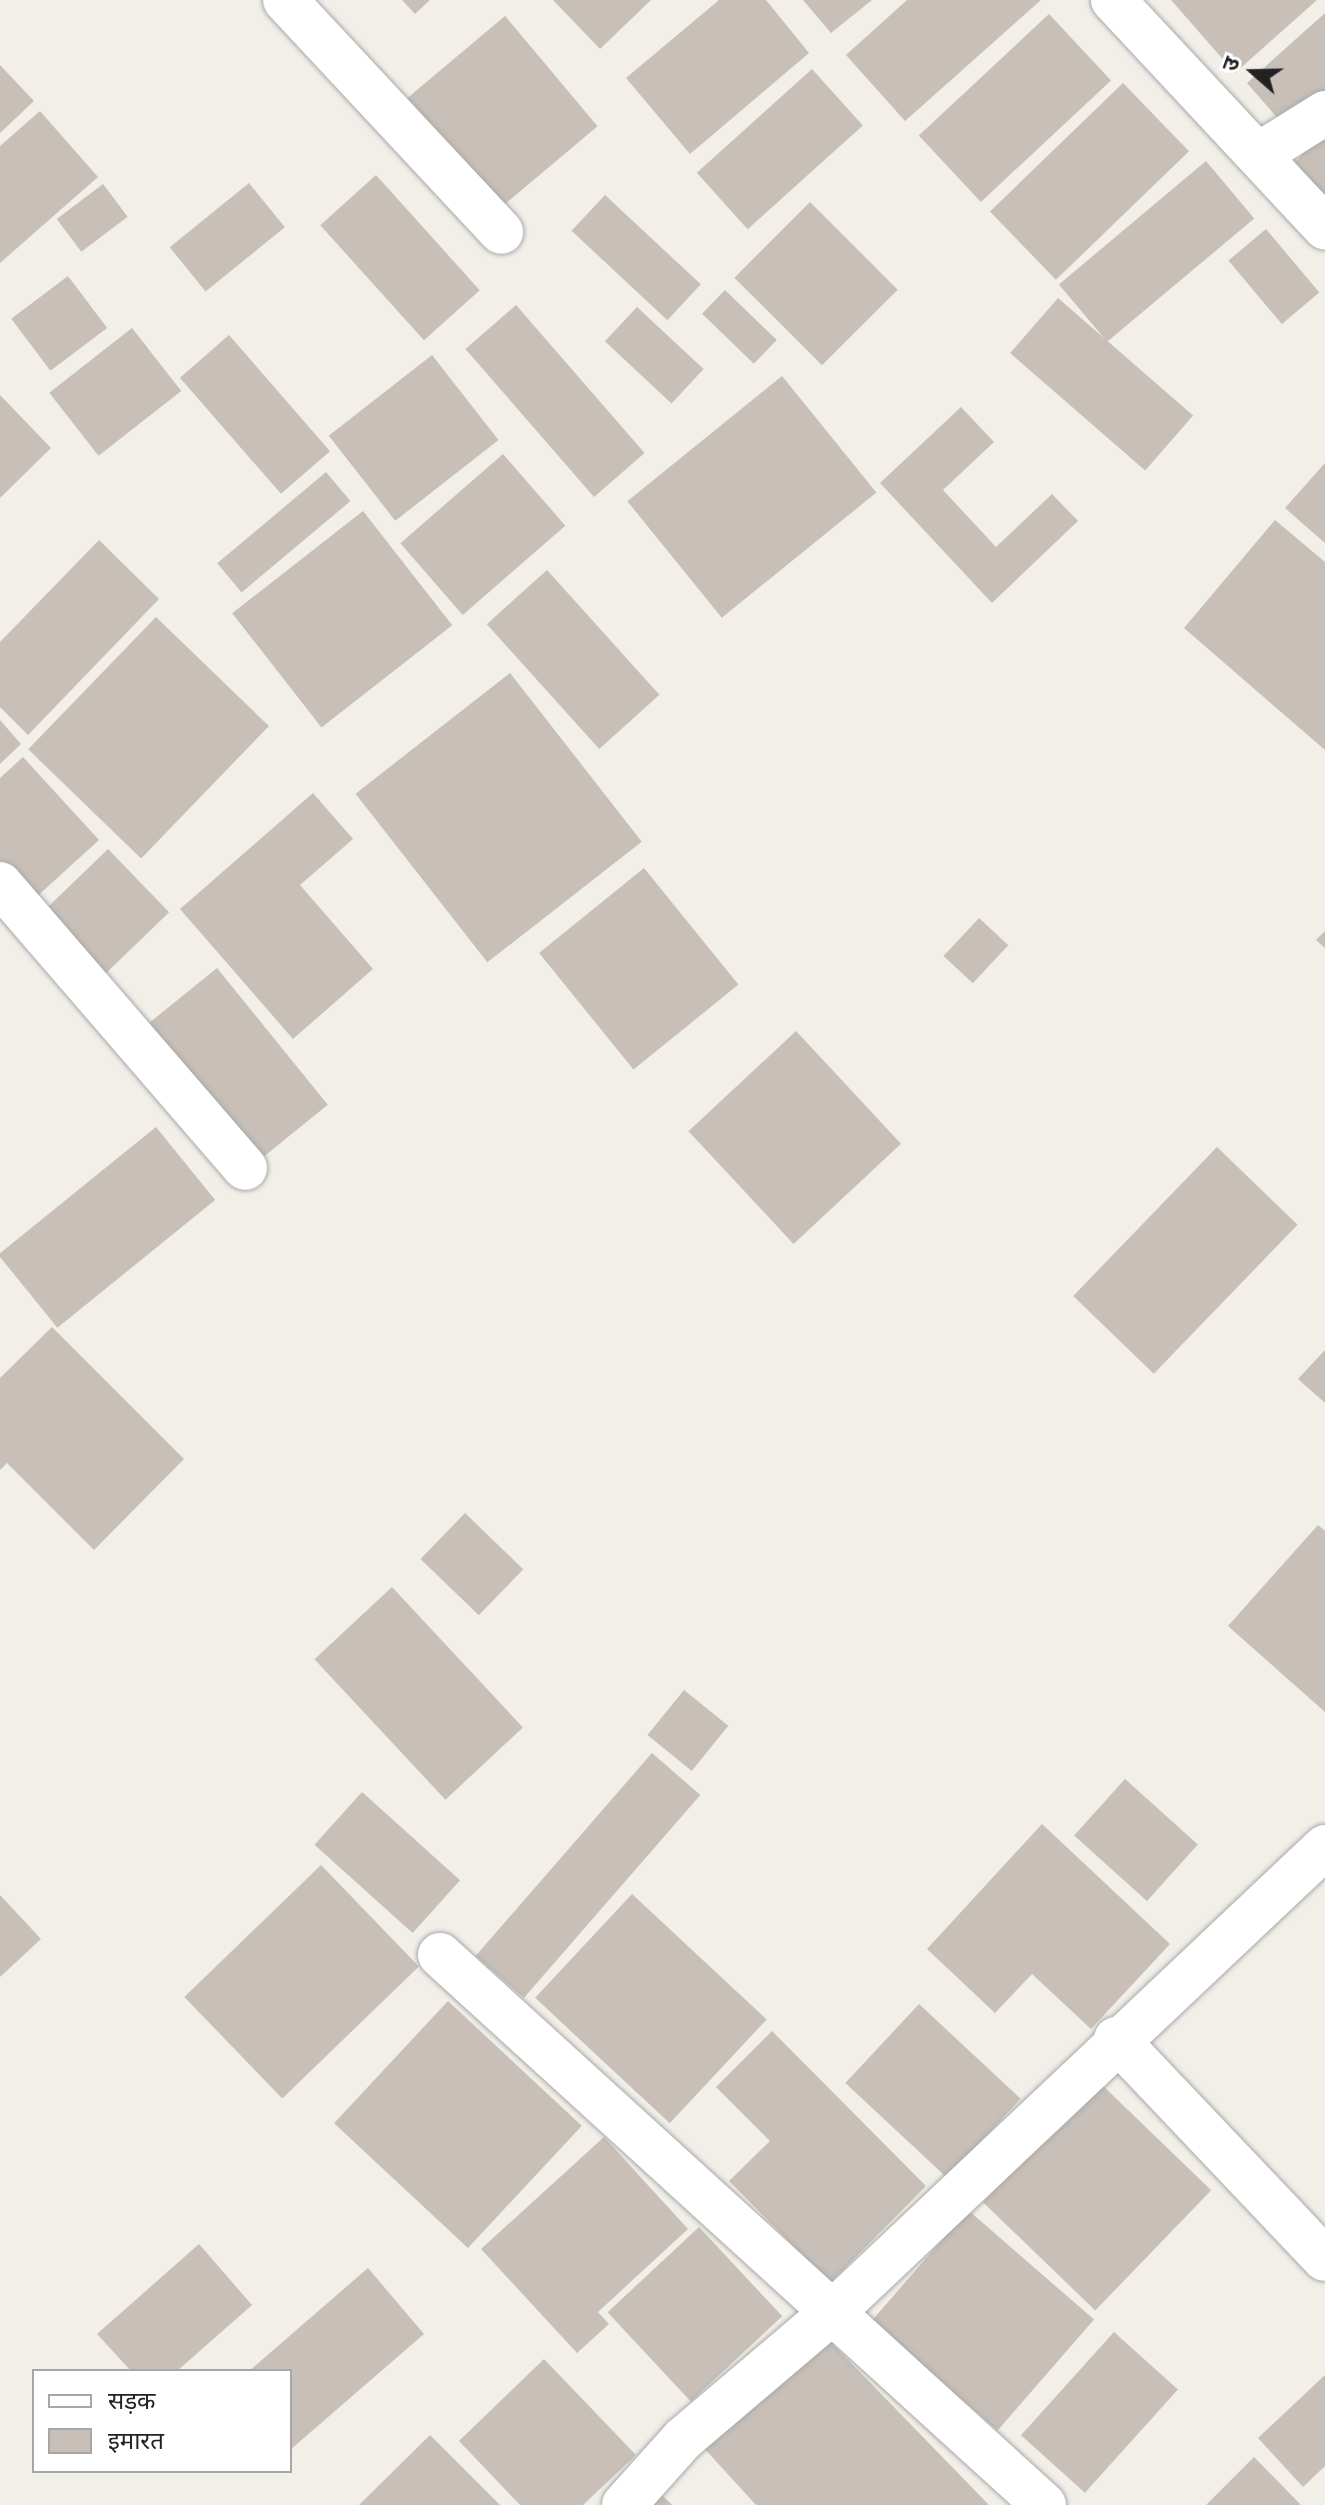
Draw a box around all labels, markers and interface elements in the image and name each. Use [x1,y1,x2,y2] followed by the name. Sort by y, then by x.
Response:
[1213,32,1293,112] north arrow
[1214,53,1247,75] text: उ
[32,2369,292,2473] legend
[108,2383,156,2416] text: सड़क
[108,2423,164,2456] text: इमारत

